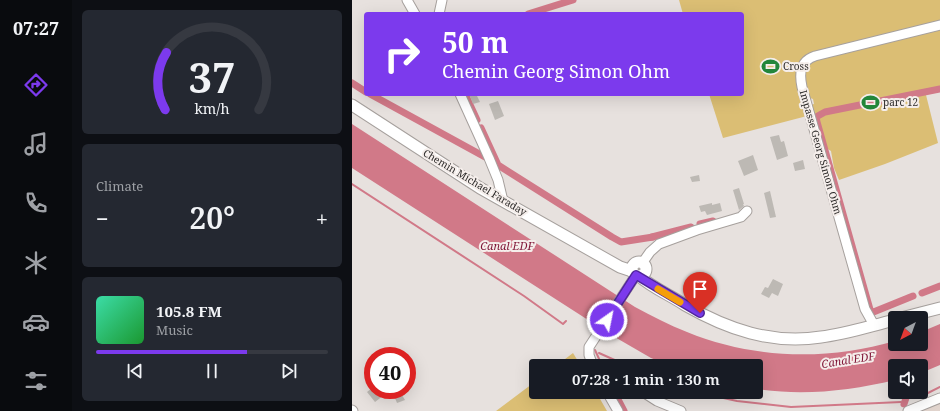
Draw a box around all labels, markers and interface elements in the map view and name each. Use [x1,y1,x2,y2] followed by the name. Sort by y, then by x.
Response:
[13,16,59,40] text: 07:27
[442,23,509,61] text: 50 m
[376,28,428,80] icon: right
[188,49,236,105] text: 37
[760,56,780,76] sports icon: Cross
[442,59,670,83] text: Chemin Georg Simon Ohm
[783,59,809,73] place label: Cross
[22,71,50,99] icon: directions
[796,88,846,216] street label: Impasse Georg Simon Ohm
[860,92,880,112] sports icon: parc 12
[883,95,918,109] place label: parc 12
[194,98,230,117] text: km/h
[22,130,50,158] icon: music
[421,145,530,219] street label: Chemin Michael Faraday
[96,177,143,195] text: Climate
[22,189,50,217] icon: phone
[189,197,235,238] text: 20°
[96,203,109,233] text: −
[316,203,328,233] text: +
[480,238,534,253] water label: Canal EDF
[22,249,50,277] icon: climate
[683,272,717,313] pin
[689,278,711,300] icon: arrive
[586,299,628,341] position arrow
[156,301,222,321] text: 105.8 FM
[22,308,50,336] icon: car
[888,311,928,351] north arrow
[888,311,928,399] map controls
[156,321,193,339] text: Music
[364,347,416,399] speed limit sign: 40
[820,348,876,371] water label: Canal EDF
[888,359,928,399] button: sound
[124,360,146,382] icon: previous
[201,360,223,382] icon: pause
[278,360,300,382] icon: next
[22,367,50,395] icon: filters
[572,369,720,389] text: 07:28 · 1 min · 130 m

